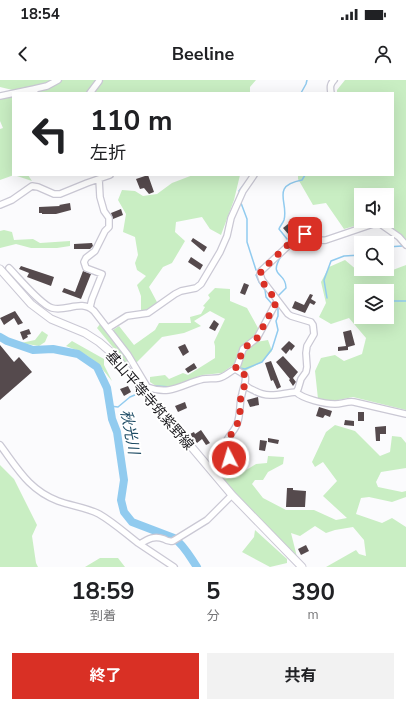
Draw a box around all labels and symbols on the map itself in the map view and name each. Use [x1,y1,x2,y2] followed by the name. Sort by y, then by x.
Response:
[288,217,322,251] pin
[101,347,198,454] street label: 基山平等寺筑紫野線
[116,408,144,458] water label: 秋光川
[208,437,250,479] position arrow

